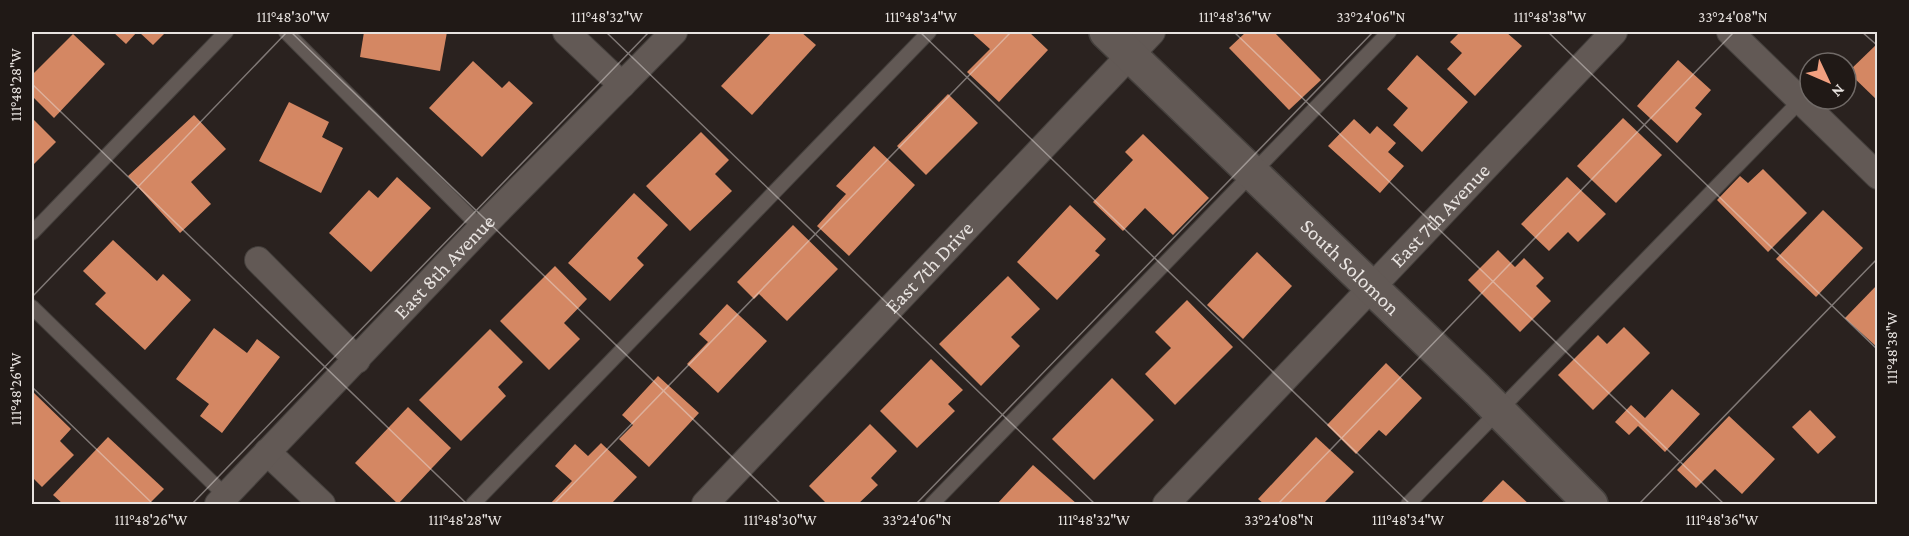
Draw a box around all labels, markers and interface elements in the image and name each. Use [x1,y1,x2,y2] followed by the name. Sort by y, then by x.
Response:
[256,9,330,25] text: 111°48'30"W
[571,9,643,25] text: 111°48'32"W
[885,9,957,25] text: 111°48'34"W
[1199,9,1271,25] text: 111°48'36"W
[1337,9,1406,25] text: 33°24'06"N
[1514,9,1587,25] text: 111°48'38"W
[1698,9,1768,25] text: 33°24'08"N
[8,48,24,122] text: 111°48'28"W
[1798,51,1858,111] north arrow
[1828,81,1848,101] text: N
[1385,159,1495,272] street label: East 7th Avenue
[389,209,500,324] street label: East 8th Avenue
[1296,214,1405,320] street label: South Solomon
[880,216,978,318] street label: East 7th Drive
[1884,311,1900,384] text: 111°48'38"W
[8,352,24,425] text: 111°48'26"W
[115,512,188,528] text: 111°48'26"W
[428,512,502,528] text: 111°48'28"W
[743,512,817,528] text: 111°48'30"W
[883,512,952,528] text: 33°24'06"N
[1058,512,1130,528] text: 111°48'32"W
[1244,512,1314,528] text: 33°24'08"N
[1372,512,1444,528] text: 111°48'34"W
[1686,512,1758,528] text: 111°48'36"W

